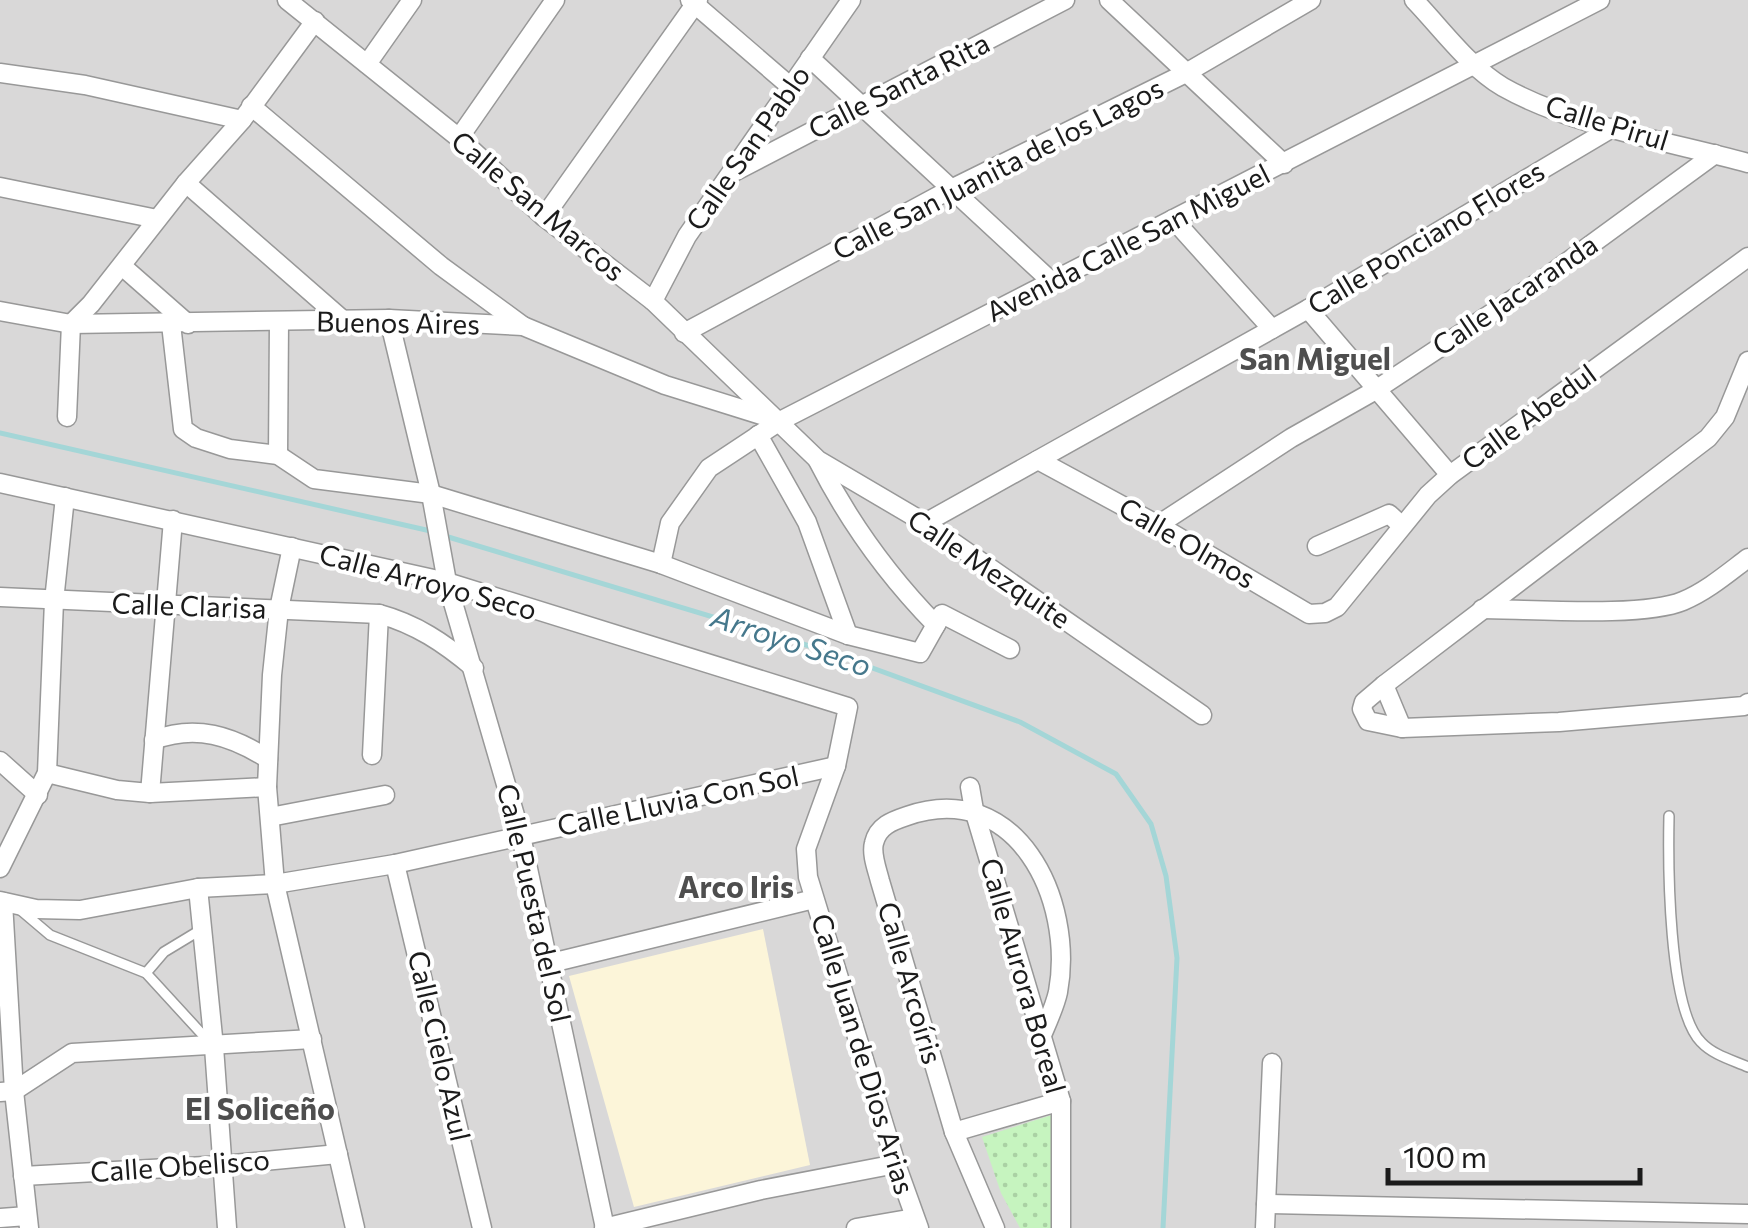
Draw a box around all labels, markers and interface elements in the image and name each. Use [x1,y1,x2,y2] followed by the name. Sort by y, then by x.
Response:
[802,25,995,145] street label: Calle Santa Rita
[678,59,817,236] street label: Calle San Pablo
[827,70,1169,266] street label: Calle San Juanita de los Lagos
[1542,87,1673,157] street label: Calle Pirul
[445,123,632,288] street label: Calle San Marcos
[1301,153,1550,321] street label: Calle Ponciano Flores
[980,156,1275,328] street label: Avenida Calle San Miguel
[1425,226,1603,362] street label: Calle Jacaranda
[316,304,480,340] street label: Buenos Aires
[1239,339,1391,376] district label: San Miguel
[1455,356,1602,476] street label: Calle Abedul
[1113,489,1262,595] street label: Calle Olmos
[902,501,1077,635] street label: Calle Mezquite
[316,536,541,626] street label: Calle Arroyo Seco
[111,585,267,625] street label: Calle Clarisa
[706,596,877,683] water label: Arroyo Seco
[554,758,802,842] street label: Calle Lluvia Con Sol
[491,780,579,1025] street label: Calle Puesta del Sol
[974,854,1074,1097] street label: Calle Aurora Boreal
[678,867,794,904] district label: Arco Iris
[872,898,950,1068] street label: Calle Arcoíris
[805,909,923,1198] street label: Calle Juan de Dios Arias
[402,947,478,1144] street label: Calle Cielo Azul
[185,1089,335,1126] district label: El Soliceño
[1388,1123,1640,1185] scale bar
[1403,1137,1487,1174] text: 100 m
[89,1142,271,1188] street label: Calle Obelisco

